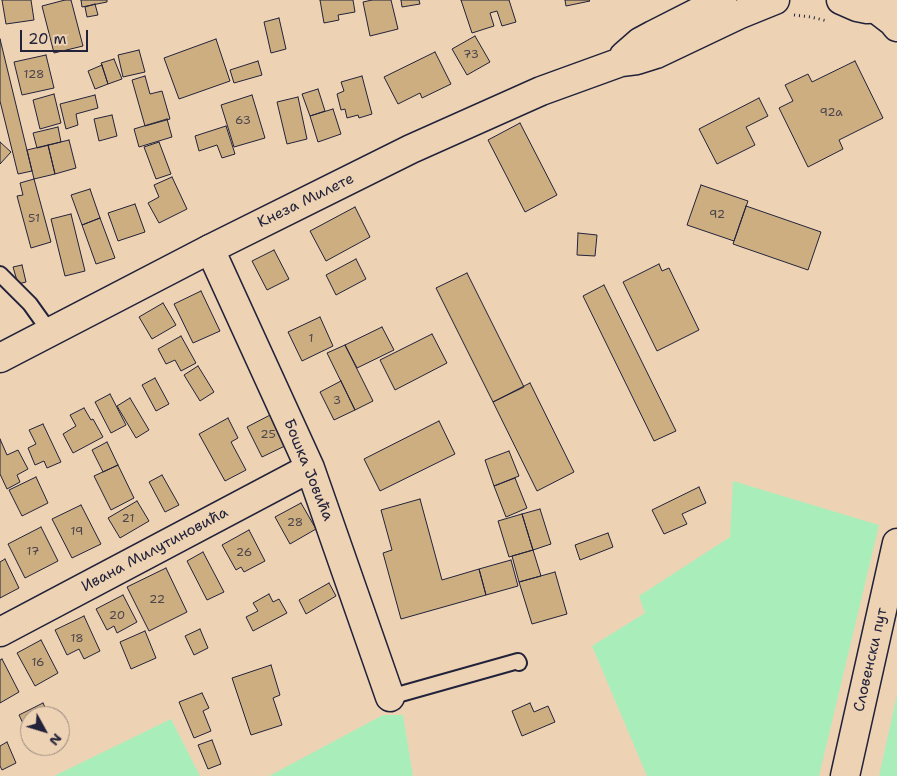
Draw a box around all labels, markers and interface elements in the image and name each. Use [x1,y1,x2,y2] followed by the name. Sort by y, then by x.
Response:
[22,20,90,52] scale bar
[28,29,67,49] text: 20 m
[463,48,479,62] house number: 73
[24,68,44,82] house number: 128
[819,106,843,120] house number: 92a
[235,114,251,128] house number: 63
[255,170,357,232] street label: Кнеза Милете
[709,208,725,222] house number: 92
[28,212,40,226] house number: 51
[308,332,314,346] house number: 1
[333,394,341,408] house number: 3
[279,416,337,524] street label: Бошка Јовића
[260,428,276,442] house number: 25
[79,504,231,596] street label: Ивана Милутиновића
[122,512,134,526] house number: 21
[287,516,303,530] house number: 28
[71,525,83,539] house number: 19
[27,545,39,559] house number: 17
[236,546,252,560] house number: 26
[149,593,165,607] house number: 22
[850,606,892,714] street label: Словенски пут
[109,609,125,623] house number: 20
[70,632,84,646] house number: 18
[31,656,45,670] house number: 16
[20,706,70,756] north arrow
[45,730,66,750] text: N

